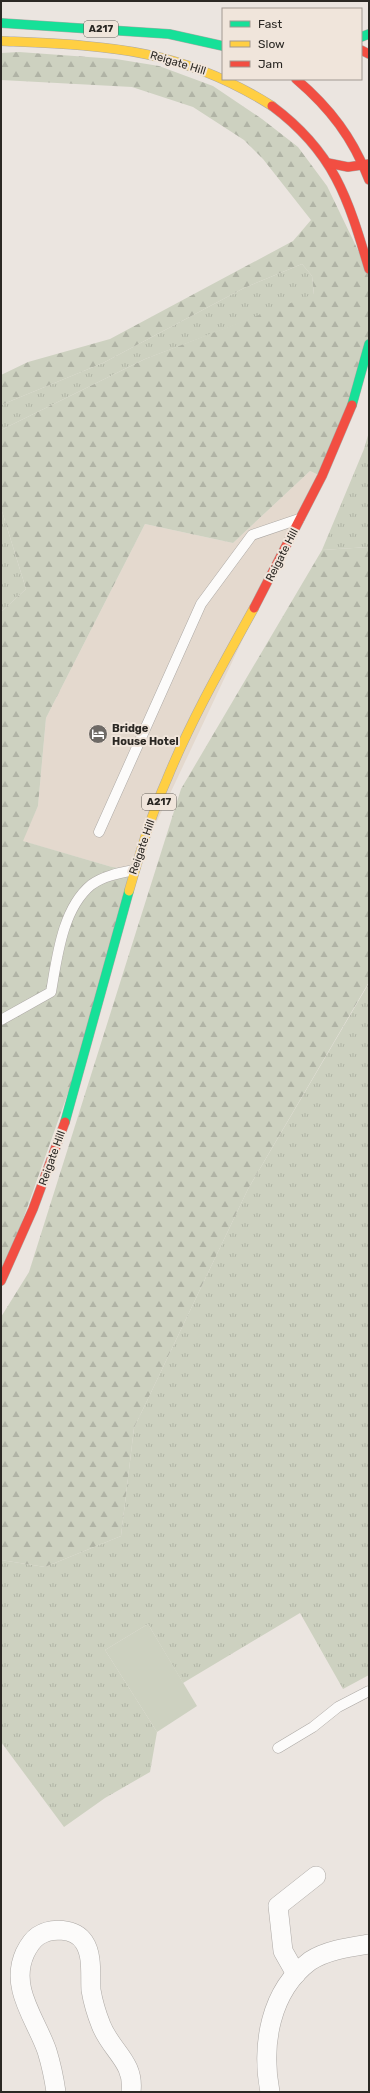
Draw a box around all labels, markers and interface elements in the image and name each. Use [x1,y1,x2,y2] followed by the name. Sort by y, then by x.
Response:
[222,8,362,80] legend
[258,17,282,31] text: Fast
[84,21,118,37] road number: A217
[258,37,285,51] text: Slow
[149,48,207,78] street label: Reigate Hill
[258,57,283,71] text: Jam
[263,526,301,584] street label: Reigate Hill
[112,722,179,748] place label: Bridge House Hotel
[87,723,109,745] hotel icon: Bridge House Hotel
[142,794,176,810] road number: A217
[126,818,158,876] street label: Reigate Hill
[36,1129,68,1187] street label: Reigate Hill

